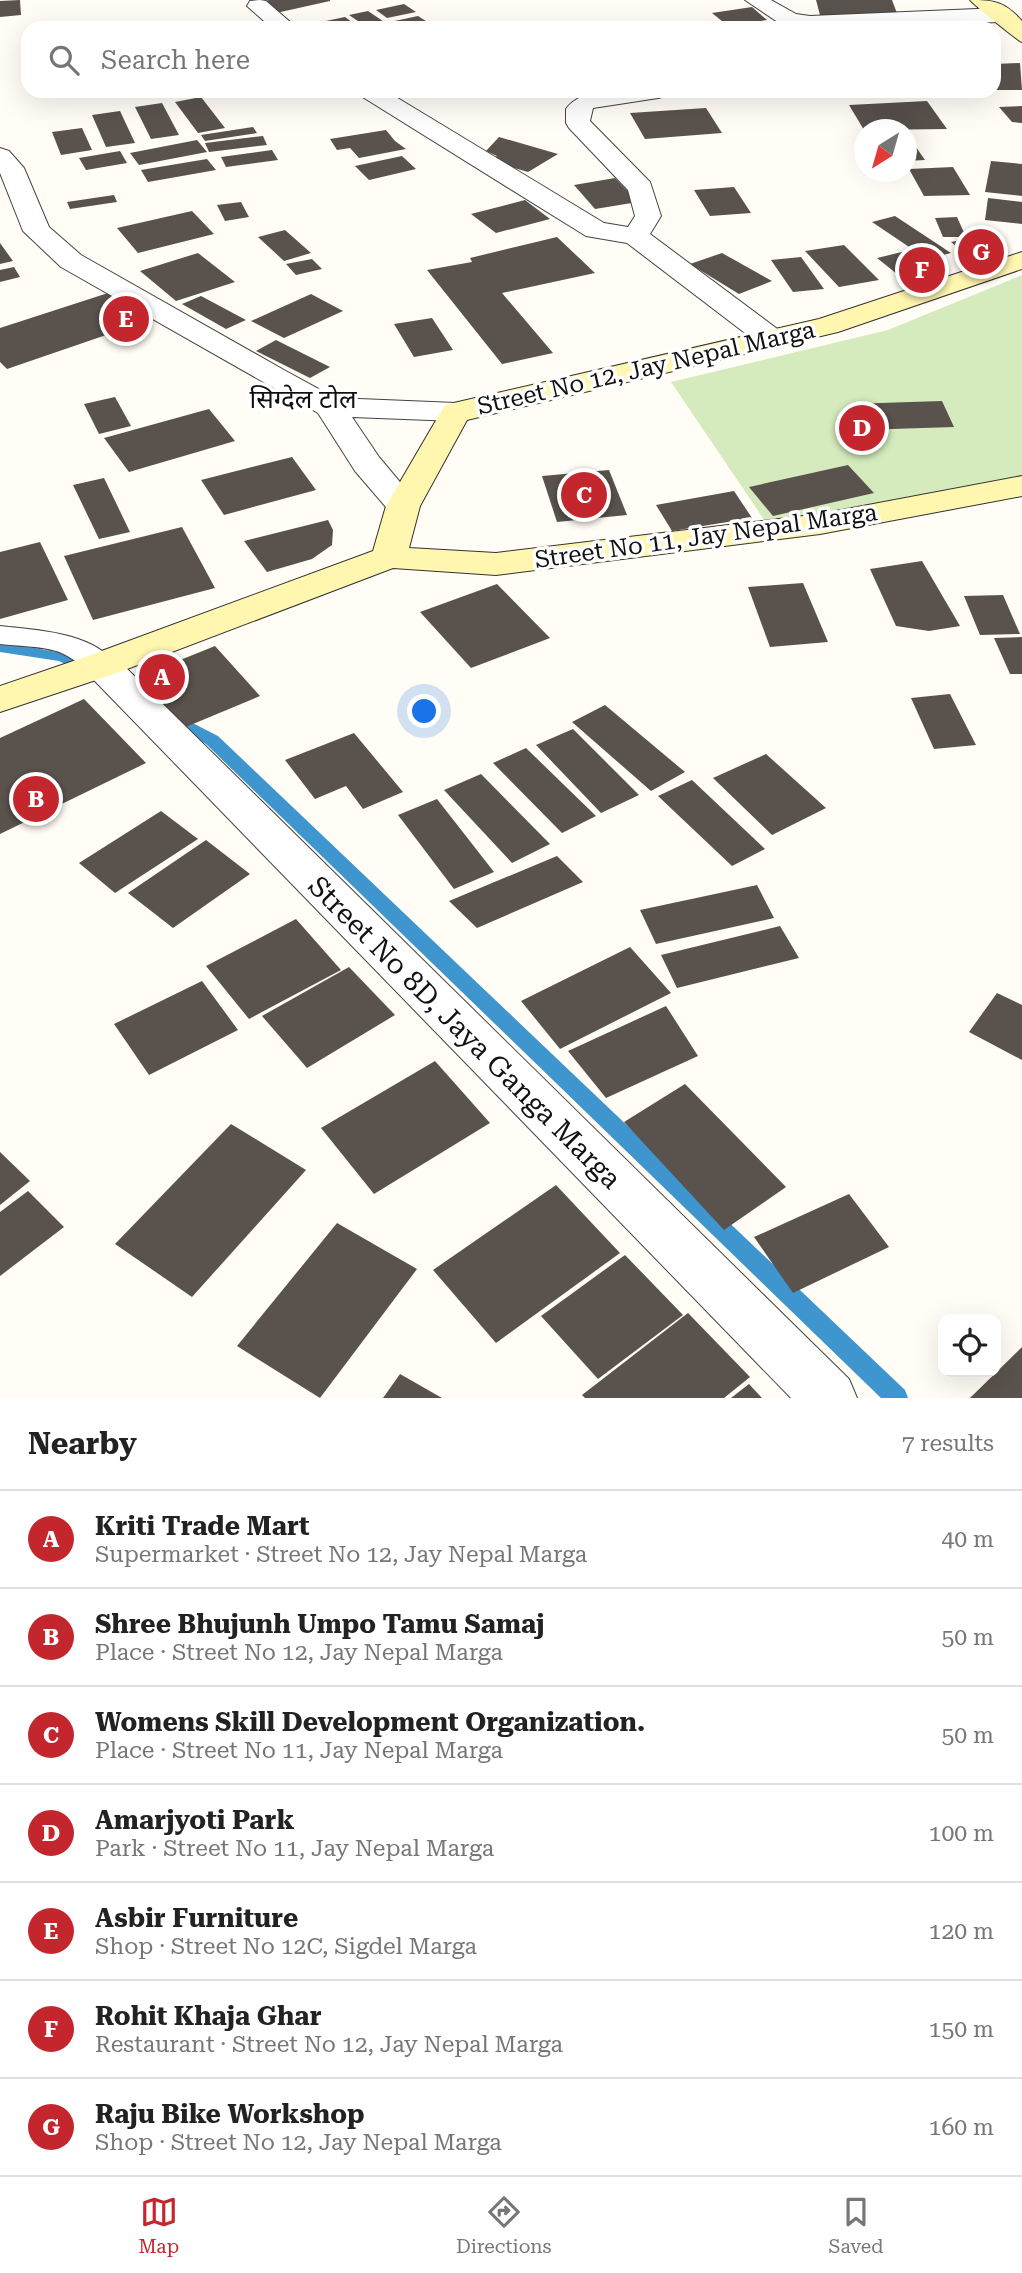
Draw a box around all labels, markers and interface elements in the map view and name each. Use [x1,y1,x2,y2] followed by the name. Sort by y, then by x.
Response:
[21,21,1001,98] search box
[45,41,83,79] icon: search
[101,45,250,75] text: Search here
[854,119,917,182] north arrow
[958,226,1004,278] pin: G
[899,244,945,296] pin: F
[103,293,149,345] pin: E
[475,316,817,420] street label: Street No 12, Jay Nepal Marga
[249,384,357,414] district label: सिग्देल टोल
[839,402,885,454] pin: D
[561,469,607,521] pin: C
[533,498,879,574] street label: Street No 11, Jay Nepal Marga
[139,651,185,703] pin: A
[407,694,441,728] your location
[13,773,59,825] pin: B
[302,869,628,1195] street label: Street No 8D, Jaya Ganga Marga
[938,1314,1001,1377] map controls
[938,1314,1001,1377] button: locate
[28,1426,137,1461] text: Nearby
[902,1430,994,1457] text: 7 results
[95,1511,310,1541] text: Kriti Trade Mart
[43,1526,59,1553] text: A
[941,1526,994,1553] text: 40 m
[95,1541,587,1568] text: Supermarket · Street No 12, Jay Nepal Marga
[95,1609,544,1639] text: Shree Bhujunh Umpo Tamu Samaj
[43,1624,59,1651] text: B
[941,1624,994,1651] text: 50 m
[95,1639,503,1666] text: Place · Street No 12, Jay Nepal Marga
[95,1707,645,1737] text: Womens Skill Development Organization.
[43,1722,59,1749] text: C
[941,1722,994,1749] text: 50 m
[95,1737,503,1764] text: Place · Street No 11, Jay Nepal Marga
[95,1805,294,1835] text: Amarjyoti Park
[42,1820,60,1847] text: D
[929,1820,994,1847] text: 100 m
[95,1835,494,1862] text: Park · Street No 11, Jay Nepal Marga
[95,1903,298,1933] text: Asbir Furniture
[44,1918,58,1945] text: E
[929,1918,994,1945] text: 120 m
[95,1933,477,1960] text: Shop · Street No 12C, Sigdel Marga
[95,2001,321,2031] text: Rohit Khaja Ghar
[44,2016,58,2043] text: F
[929,2016,994,2043] text: 150 m
[95,2031,563,2058] text: Restaurant · Street No 12, Jay Nepal Marga
[95,2099,365,2129] text: Raju Bike Workshop
[42,2114,60,2141] text: G
[929,2114,994,2141] text: 160 m
[95,2129,502,2156] text: Shop · Street No 12, Jay Nepal Marga
[138,2193,179,2258] tab: Map
[456,2193,552,2258] tab: Directions
[828,2193,884,2258] tab: Saved

